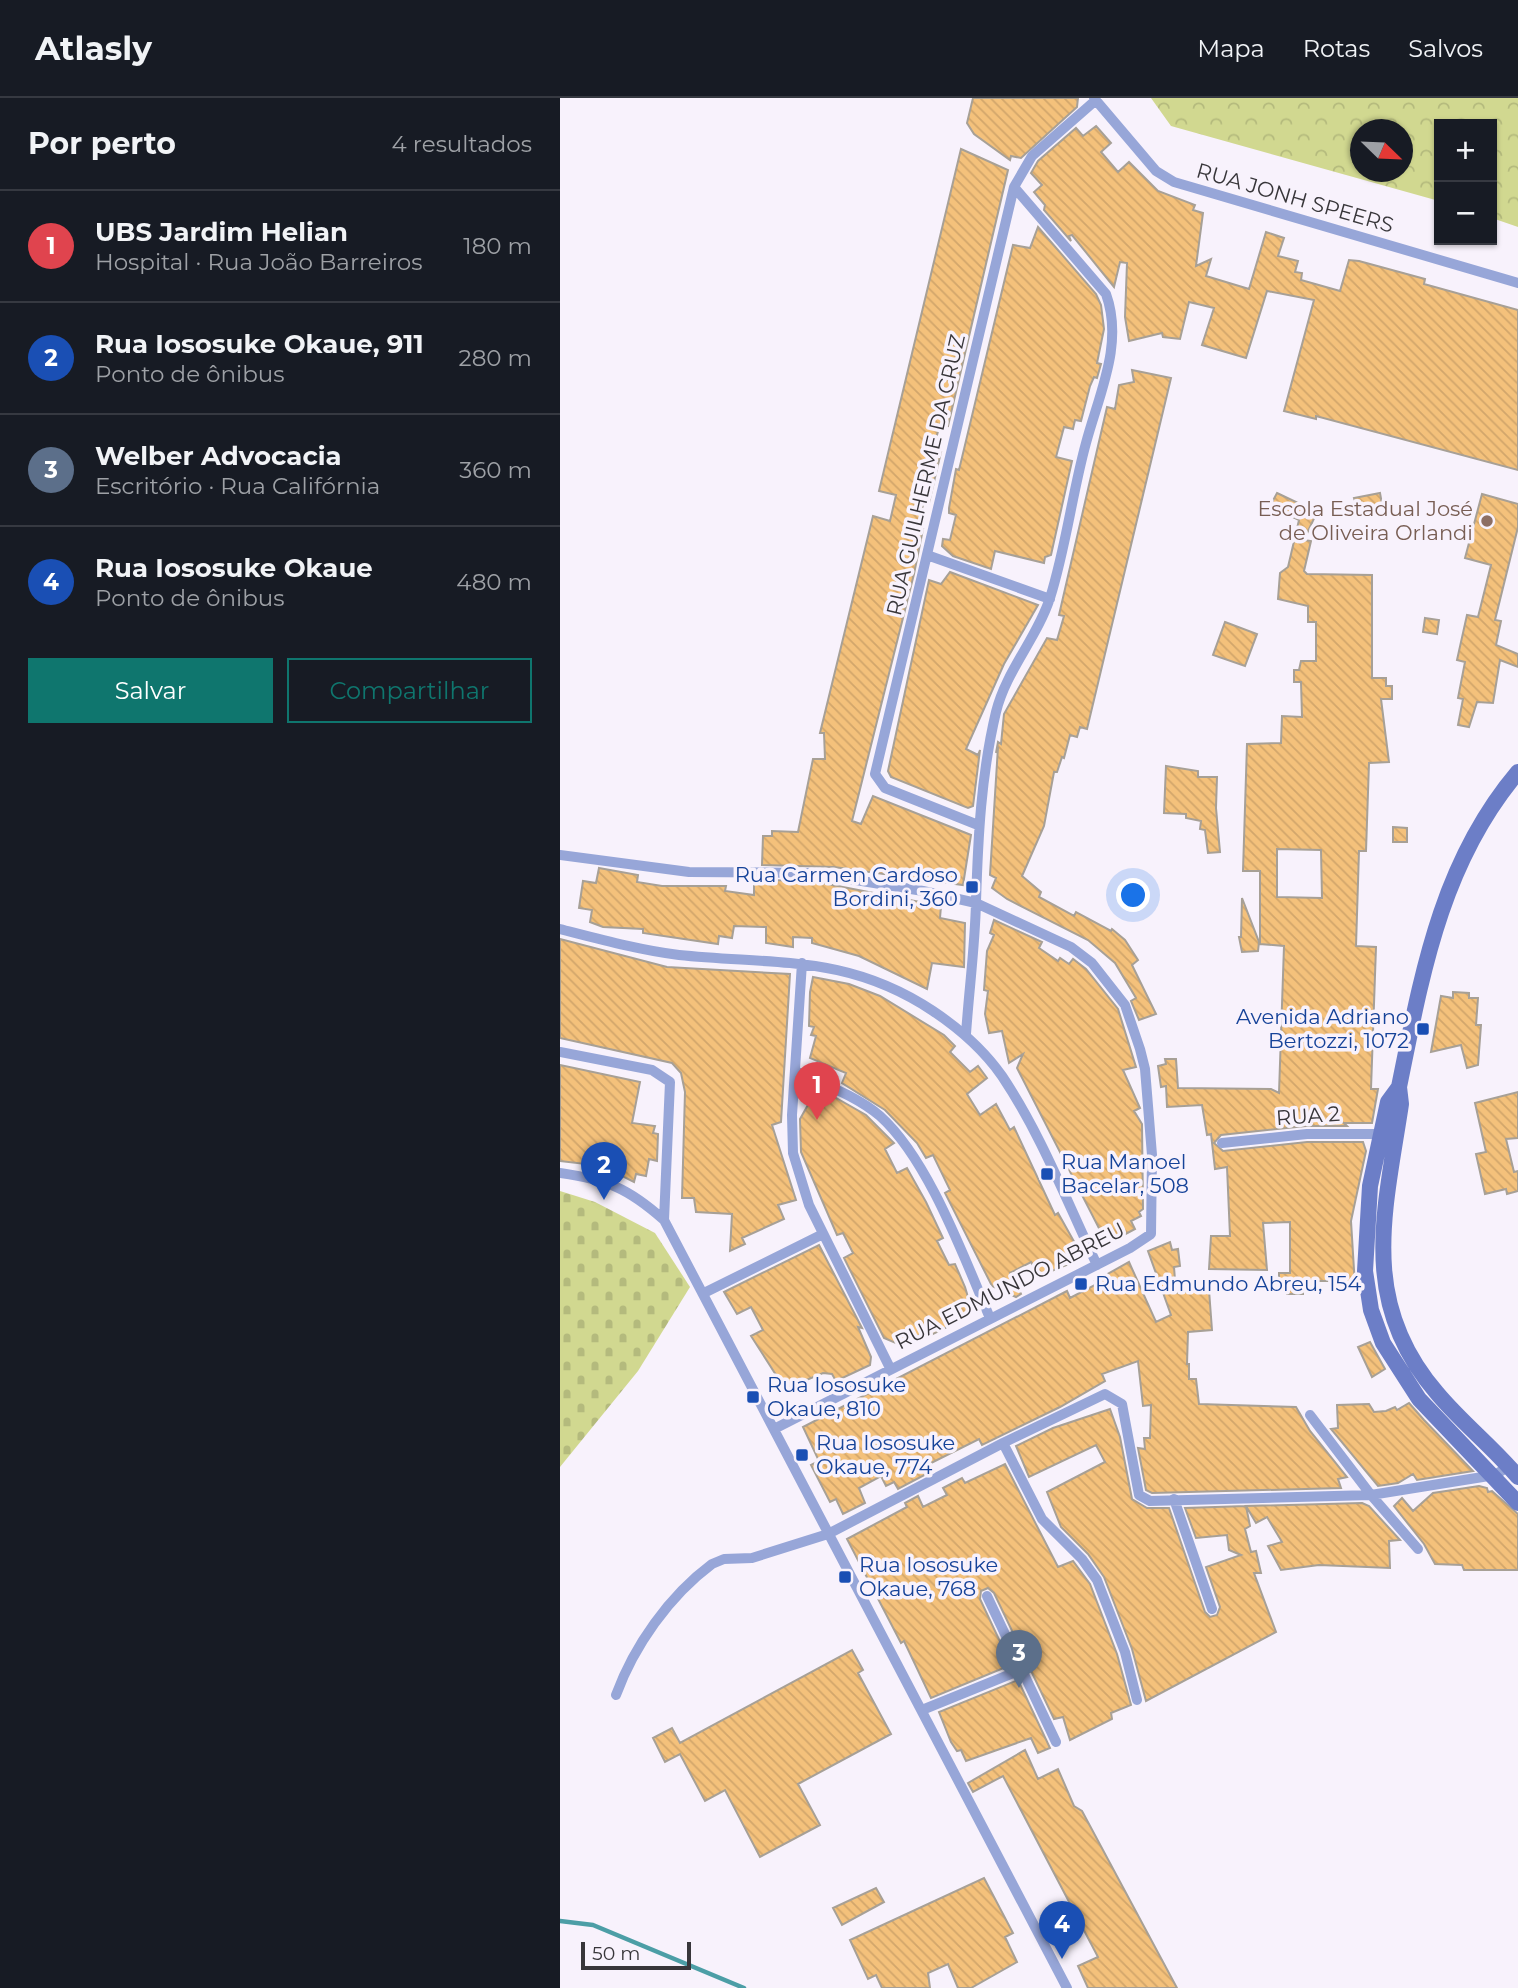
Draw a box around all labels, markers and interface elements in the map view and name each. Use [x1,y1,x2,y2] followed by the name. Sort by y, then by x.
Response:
[35,28,152,68] text: Atlasly
[1197,34,1265,63] text: Mapa
[1303,34,1370,63] text: Rotas
[1408,34,1483,63] text: Salvos
[1350,119,1413,182] north arrow
[1434,119,1497,245] map controls
[1434,119,1497,182] button: +
[28,125,176,162] text: Por perto
[392,130,532,158] text: 4 resultados
[1194,157,1397,238] street label: RUA JONH SPEERS
[1434,182,1497,245] button: −
[95,216,348,248] text: UBS Jardim Helian
[46,232,56,260] text: 1
[463,232,532,260] text: 180 m
[95,248,423,276] text: Hospital · Rua João Barreiros
[95,328,424,360] text: Rua Iososuke Okaue, 911
[881,332,970,618] street label: RUA GUILHERME DA CRUZ
[44,344,58,372] text: 2
[459,344,532,372] text: 280 m
[95,360,284,388] text: Ponto de ônibus
[95,440,342,472] text: Welber Advocacia
[44,456,58,484] text: 3
[459,456,532,484] text: 360 m
[95,472,380,500] text: Escritório · Rua Califórnia
[1257,496,1473,545] place label: Escola Estadual José de Oliveira Orlandi
[1479,513,1495,529] marker: Escola Estadual José de Oliveira Orlandi
[95,552,373,584] text: Rua Iososuke Okaue
[43,568,59,596] text: 4
[456,568,532,596] text: 480 m
[95,584,284,612] text: Ponto de ônibus
[28,658,273,723] button: Salvar
[287,658,532,723] button: Compartilhar
[735,862,958,911] place label: Rua Carmen Cardoso Bordini, 360
[1116,878,1150,912] your location
[964,879,980,895] marker: Rua Carmen Cardoso Bordini, 360
[1236,1004,1409,1053] place label: Avenida Adriano Bertozzi, 1072
[1415,1021,1431,1037] marker: Avenida Adriano Bertozzi, 1072
[794,1062,840,1120] pin: 1
[1275,1101,1341,1130] street label: RUA 2
[581,1142,627,1200] pin: 2
[1061,1149,1189,1198] place label: Rua Manoel Bacelar, 508
[1039,1166,1055,1182] marker: Rua Manoel Bacelar, 508
[891,1217,1129,1354] street label: RUA EDMUNDO ABREU
[1095,1271,1361,1296] place label: Rua Edmundo Abreu, 154
[1073,1276,1089,1292] marker: Rua Edmundo Abreu, 154
[767,1372,906,1421] place label: Rua Iososuke Okaue, 810
[745,1389,761,1405] marker: Rua Iososuke Okaue, 810
[816,1430,955,1479] place label: Rua Iososuke Okaue, 774
[794,1447,810,1463] marker: Rua Iososuke Okaue, 774
[859,1552,998,1601] place label: Rua Iososuke Okaue, 768
[837,1569,853,1585] marker: Rua Iososuke Okaue, 768
[996,1630,1042,1688] pin: 3
[1039,1901,1085,1959] pin: 4
[581,1939,691,1971] scale bar
[592,1942,640,1965] text: 50 m

